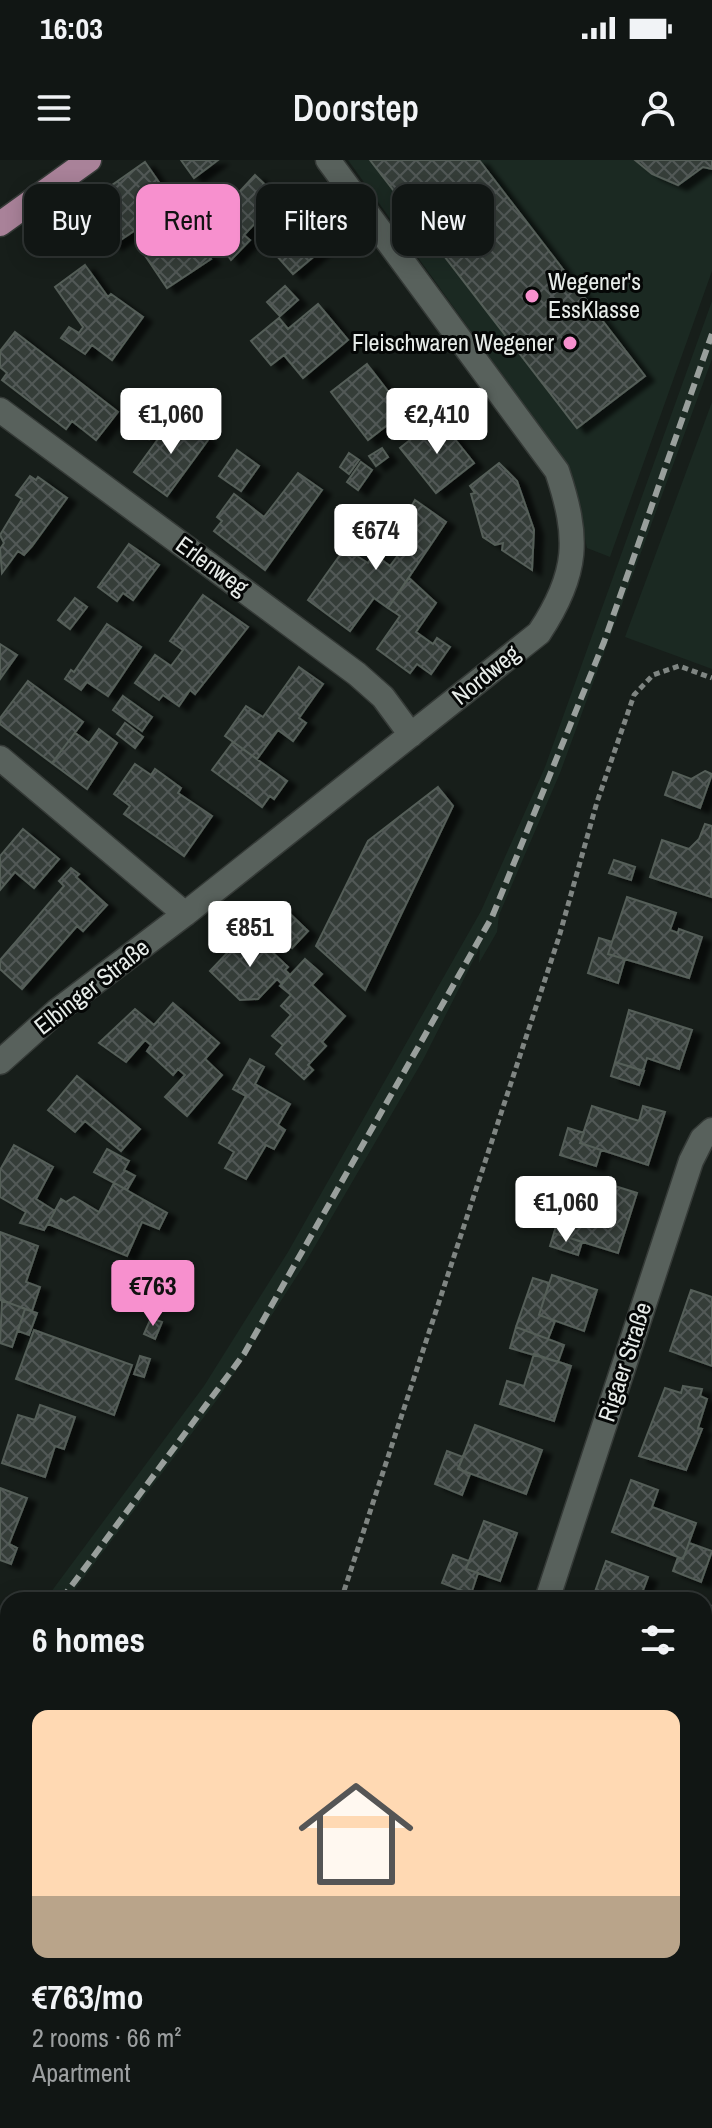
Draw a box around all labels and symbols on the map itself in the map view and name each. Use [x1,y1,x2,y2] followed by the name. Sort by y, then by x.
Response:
[548,265,641,325] place label: Wegener's EssKlasse
[523,287,541,305] marker: Wegener's EssKlasse
[352,326,554,358] place label: Fleischwaren Wegener
[561,334,579,352] marker: Fleischwaren Wegener
[106,388,236,456] pin: €1,060
[372,388,502,456] pin: €2,410
[329,504,423,572] pin: €674
[170,528,255,602] street label: Erlenweg
[445,637,526,711] street label: Nordweg
[203,901,297,969] pin: €851
[27,931,156,1041] street label: Elbinger Straße
[501,1176,631,1244] pin: €1,060
[106,1260,200,1328] pin: €763
[590,1298,658,1425] street label: Rigaer Straße

